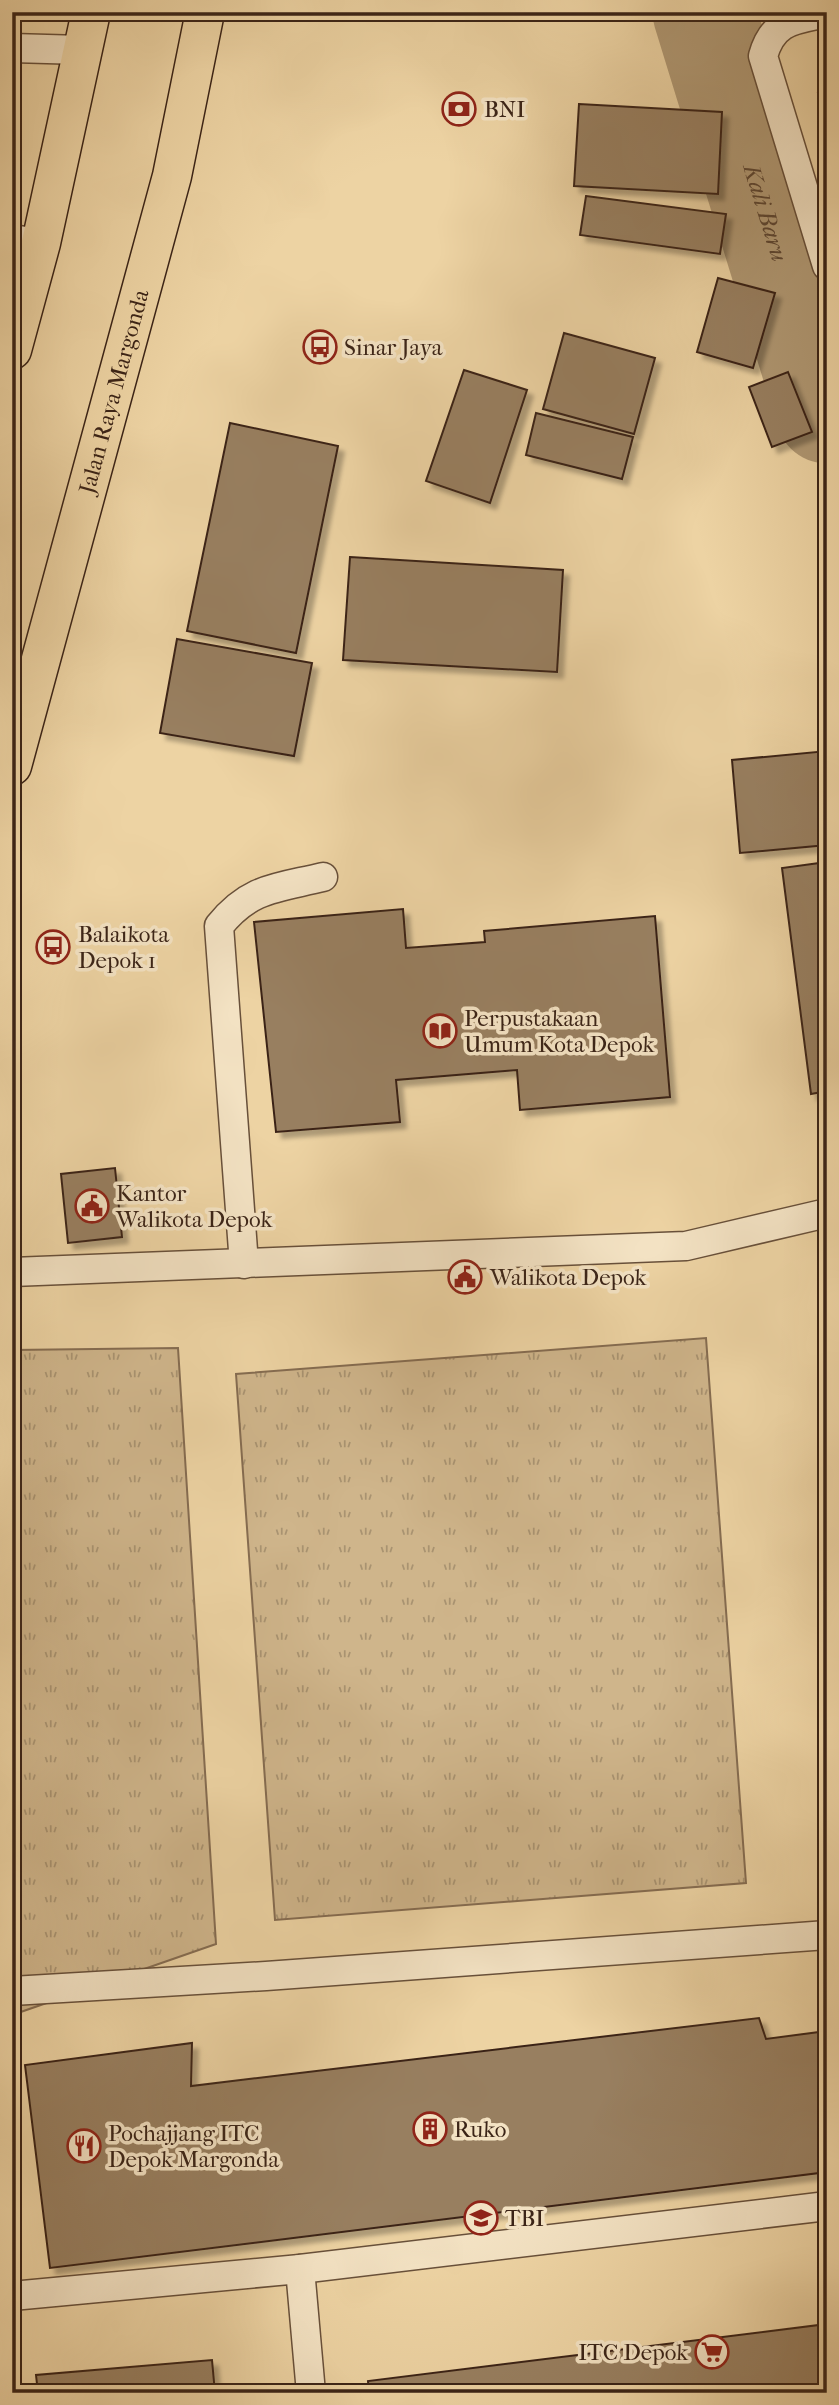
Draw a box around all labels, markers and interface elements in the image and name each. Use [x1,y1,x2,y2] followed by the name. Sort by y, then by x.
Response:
[440,90,478,128] bank icon: BNI
[484,96,525,123] place label: BNI
[737,159,794,265] water label: Kali Baru
[72,286,154,499] street label: Jalan Raya Margonda
[301,328,339,366] bus stop icon: Sinar Jaya
[344,334,443,361] place label: Sinar Jaya
[78,921,170,974] place label: Balaikota Depok 1
[34,928,72,966] bus stop icon: Balaikota Depok 1
[464,1005,655,1058] place label: Perpustakaan Umum Kota Depok
[421,1012,459,1050] library icon: Perpustakaan Umum Kota Depok
[115,1180,274,1233] place label: Kantor Walikota Depok
[73,1187,111,1225] public building icon: Kantor Walikota Depok
[446,1258,484,1296] public building icon: Walikota Depok
[489,1264,648,1291] place label: Walikota Depok
[411,2110,449,2148] building icon: Ruko
[454,2116,506,2143] place label: Ruko
[108,2120,280,2173] place label: Pochajjang ITC Depok Margonda
[65,2127,103,2165] restaurant icon: Pochajjang ITC Depok Margonda
[462,2199,500,2237] school or university icon: TBI
[505,2205,544,2232] place label: TBI
[693,2333,731,2371] supermarket icon: ITC Depok
[578,2339,689,2366] place label: ITC Depok

